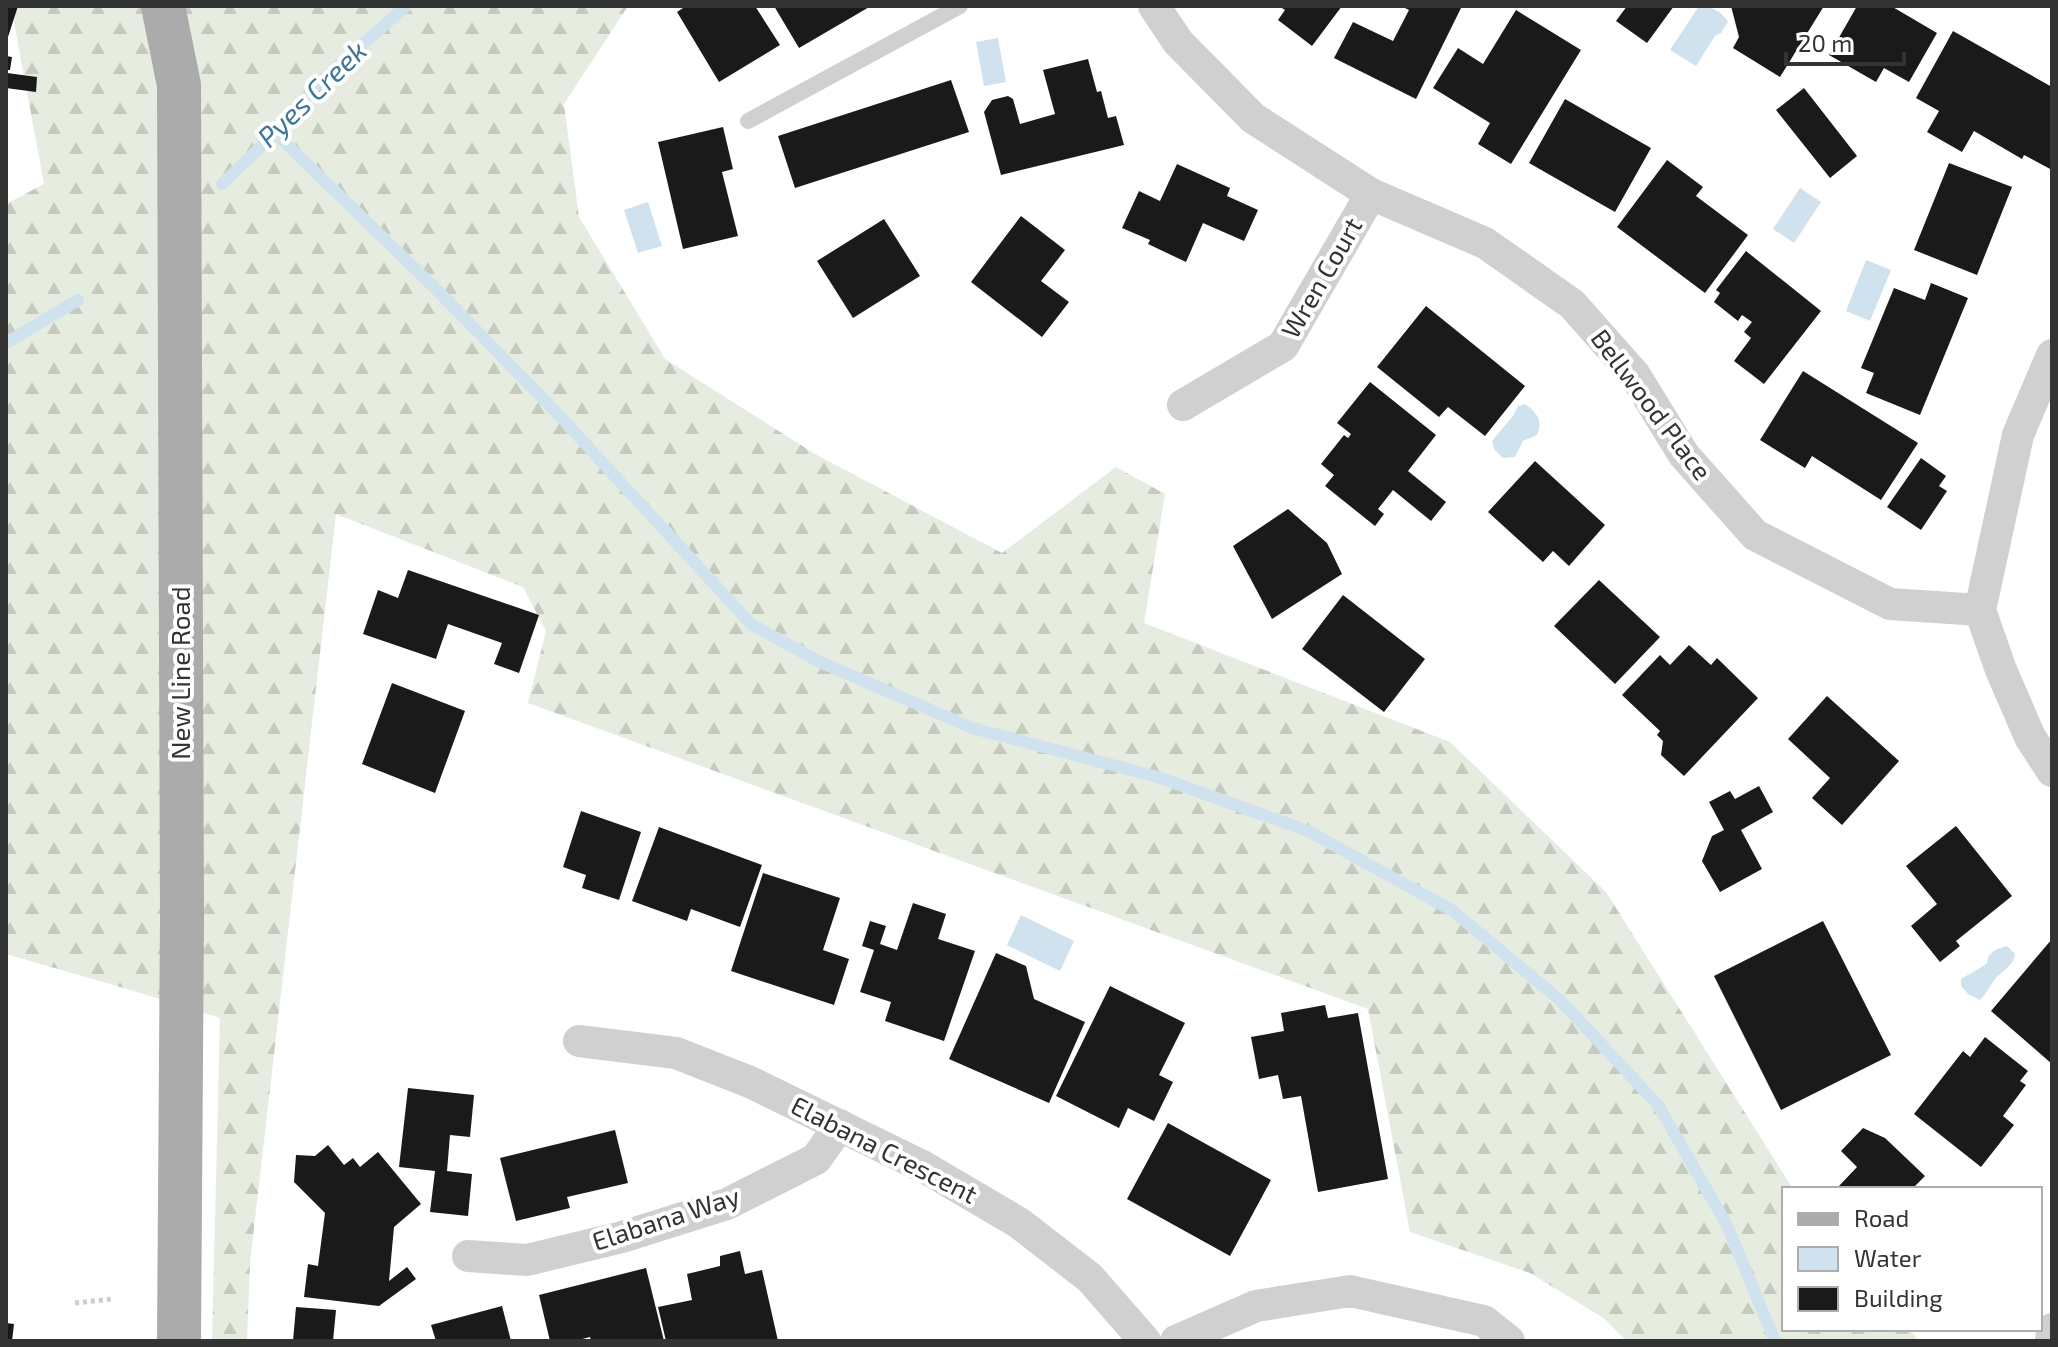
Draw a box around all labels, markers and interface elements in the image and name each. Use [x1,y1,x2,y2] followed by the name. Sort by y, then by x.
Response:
[1786,16,1904,66] scale bar
[1798,28,1852,57] text: 20 m
[250,33,373,154] water label: Pyes Creek
[1274,211,1368,343] street label: Wren Court
[1585,323,1719,486] street label: Bellwood Place
[164,586,195,760] street label: New Line Road
[787,1088,983,1209] street label: Elabana Crescent
[588,1179,743,1256] street label: Elabana Way
[1782,1187,2042,1331] legend
[1854,1203,1909,1232] text: Road
[1854,1243,1922,1272] text: Water
[1854,1283,1943,1312] text: Building

